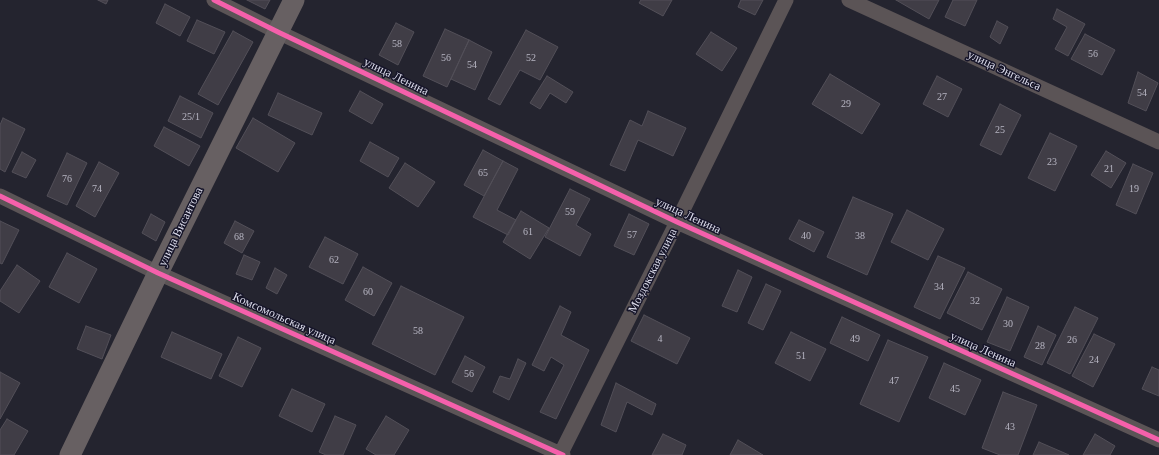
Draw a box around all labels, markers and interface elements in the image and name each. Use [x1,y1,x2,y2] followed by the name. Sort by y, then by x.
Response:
[392,38,402,50] house number: 58
[965,48,1043,94] street label: улица Энгельса
[1088,48,1098,60] house number: 56
[441,52,451,64] house number: 56
[526,52,536,64] house number: 52
[361,55,431,99] street label: улица Ленина
[467,59,477,71] house number: 54
[1137,87,1147,99] house number: 54
[937,91,947,103] house number: 27
[841,98,851,110] house number: 29
[182,111,200,123] house number: 25/1
[995,124,1005,136] house number: 25
[1047,156,1057,168] house number: 23
[1104,163,1114,175] house number: 21
[478,167,488,179] house number: 65
[62,173,72,185] house number: 76
[92,183,102,195] house number: 74
[1129,183,1139,195] house number: 19
[156,185,206,269] street label: улица Висаитова
[653,195,723,237] street label: улица Ленина
[565,206,575,218] house number: 59
[523,226,533,238] house number: 61
[625,226,681,316] street label: Моздокская улица
[627,229,637,241] house number: 57
[801,230,811,242] house number: 40
[855,230,865,242] house number: 38
[234,231,244,243] house number: 68
[329,254,339,266] house number: 62
[934,281,944,293] house number: 34
[363,286,373,298] house number: 60
[230,290,338,348] street label: Комсомольская улица
[970,295,980,307] house number: 32
[1003,318,1013,330] house number: 30
[413,325,423,337] house number: 58
[948,329,1018,371] street label: улица Ленина
[658,333,662,345] house number: 4
[850,333,860,345] house number: 49
[1067,334,1077,346] house number: 26
[1035,340,1045,352] house number: 28
[796,350,806,362] house number: 51
[1089,354,1099,366] house number: 24
[464,368,474,380] house number: 56
[889,375,899,387] house number: 47
[950,383,960,395] house number: 45
[1005,421,1015,433] house number: 43

